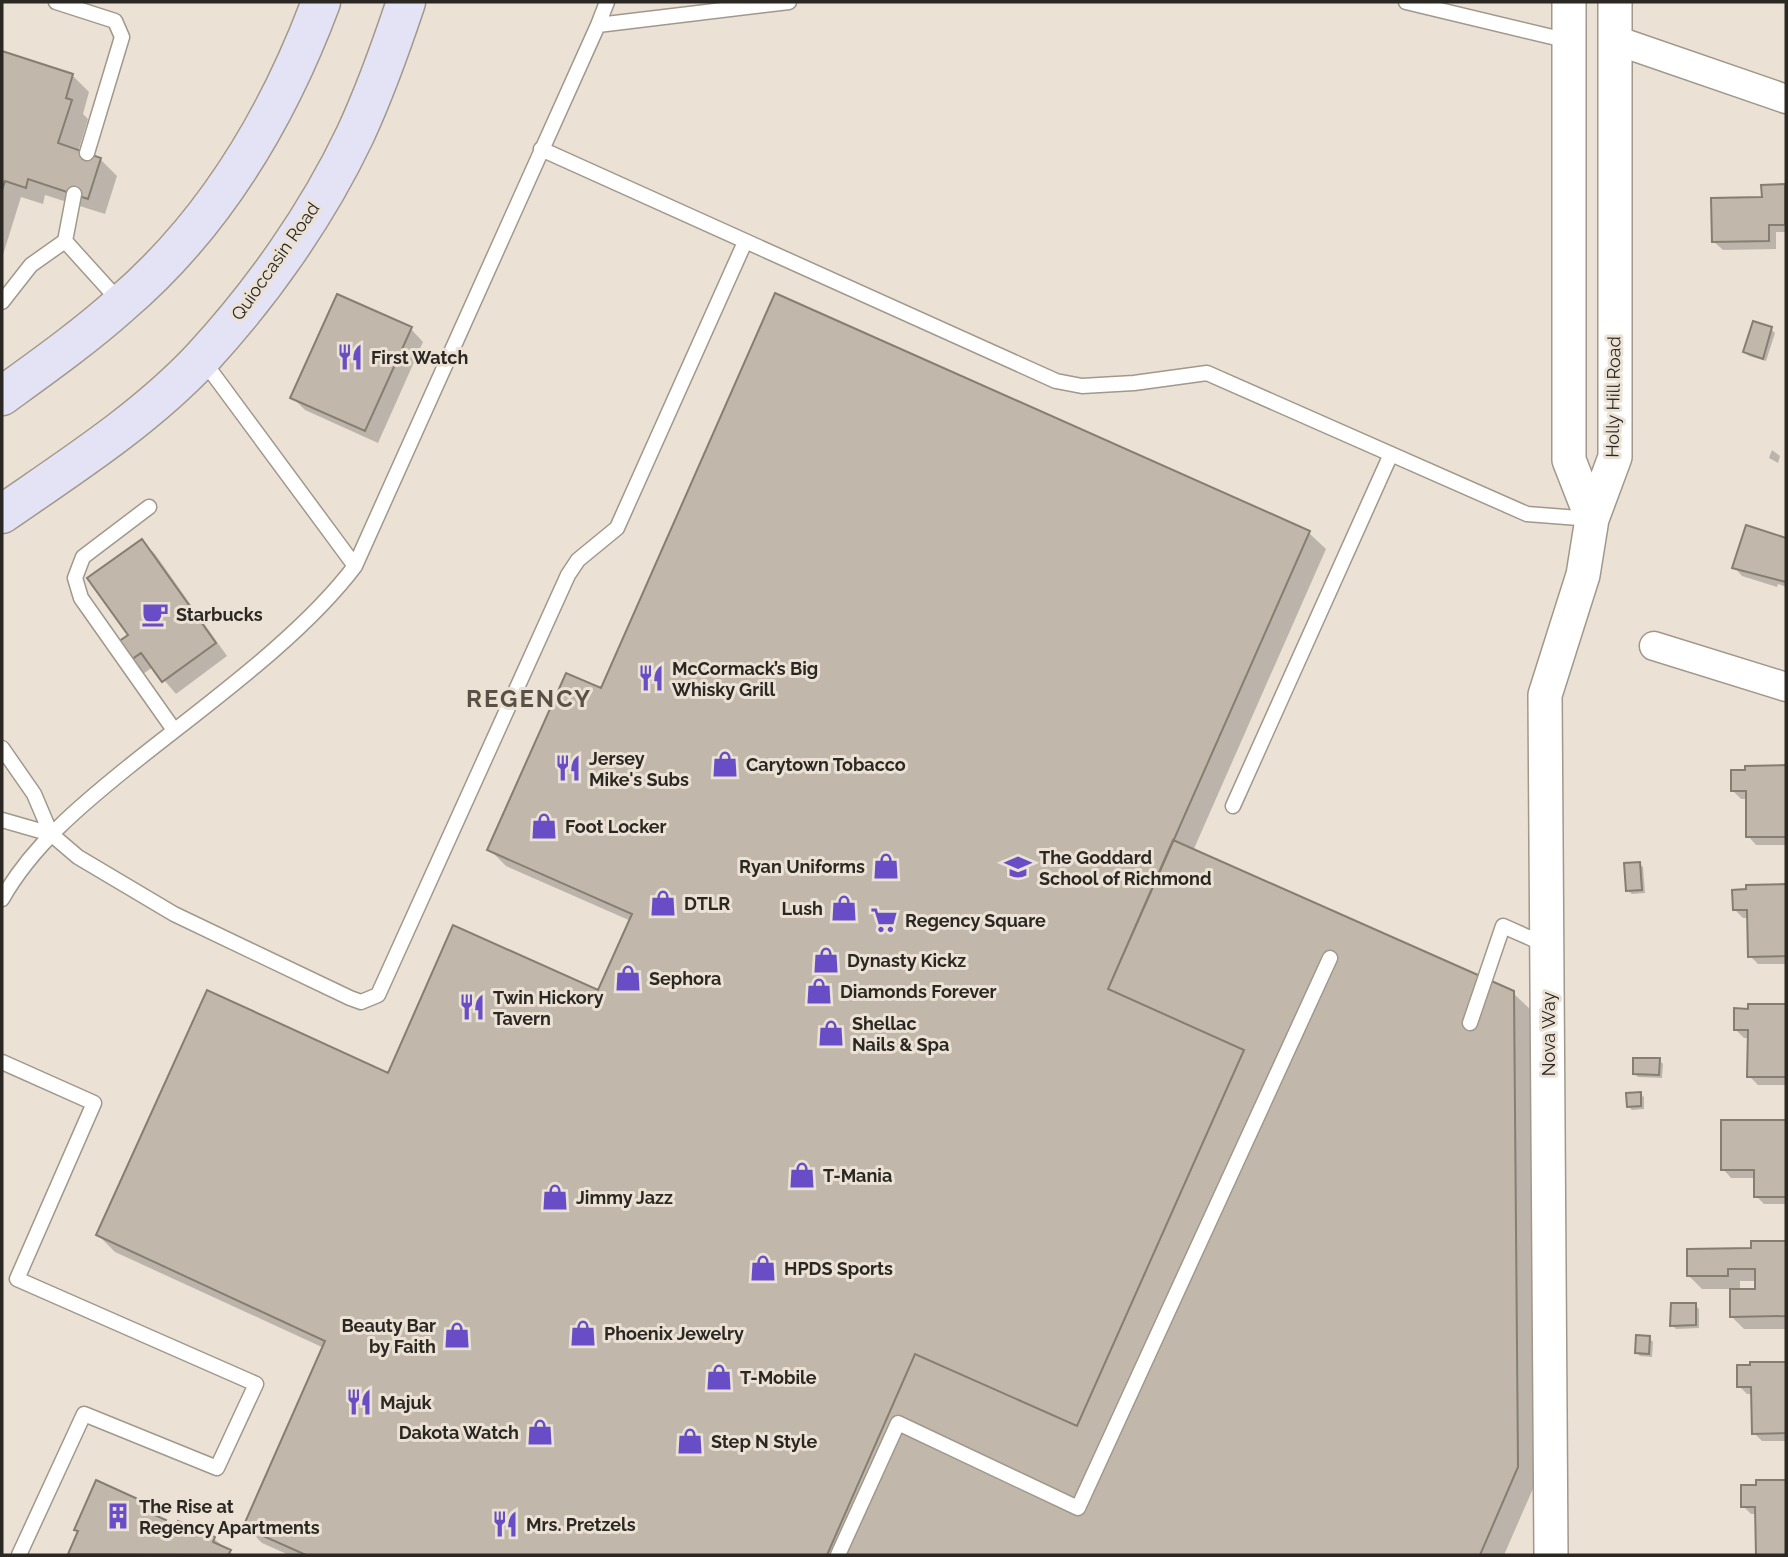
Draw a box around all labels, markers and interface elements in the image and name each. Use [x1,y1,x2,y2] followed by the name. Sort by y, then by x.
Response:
[226,198,324,324] street label: Quioccasin Road
[1601,336,1625,458] street label: Holly Hill Road
[335,342,365,372] restaurant icon: First Watch
[371,347,468,368] place label: First Watch
[140,599,170,629] cafe icon: Starbucks
[176,604,263,625] place label: Starbucks
[672,658,818,700] place label: McCormack’s Big Whisky Grill
[636,663,666,693] restaurant icon: McCormack’s Big Whisky Grill
[466,684,592,713] district label: REGENCY
[589,748,689,790] place label: Jersey Mike's Subs
[710,749,740,779] shop icon: Carytown Tobacco
[553,753,583,783] restaurant icon: Jersey Mike's Subs
[746,754,906,775] place label: Carytown Tobacco
[529,811,559,841] shop icon: Foot Locker
[565,816,667,837] place label: Foot Locker
[1039,847,1212,889] place label: The Goddard School of Richmond
[871,851,901,881] shop icon: Ryan Uniforms
[1003,852,1033,882] school or university icon: The Goddard School of Richmond
[739,856,865,877] place label: Ryan Uniforms
[648,888,678,918] shop icon: DTLR
[684,893,730,914] place label: DTLR
[829,893,859,923] shop icon: Lush
[782,898,823,919] place label: Lush
[869,905,899,935] supermarket icon: Regency Square
[905,910,1046,931] place label: Regency Square
[811,945,841,975] shop icon: Dynasty Kickz
[847,950,966,971] place label: Dynasty Kickz
[613,963,643,993] shop icon: Sephora
[649,968,721,989] place label: Sephora
[804,976,834,1006] shop icon: Diamonds Forever
[840,981,997,1002] place label: Diamonds Forever
[493,987,604,1029] place label: Twin Hickory Tavern
[457,992,487,1022] restaurant icon: Twin Hickory Tavern
[1538,992,1559,1076] street label: Nova Way
[852,1013,949,1055] place label: Shellac Nails & Spa
[816,1018,846,1048] shop icon: Shellac Nails & Spa
[787,1160,817,1190] shop icon: T-Mania
[823,1165,892,1186] place label: T-Mania
[540,1182,570,1212] shop icon: Jimmy Jazz
[576,1187,673,1208] place label: Jimmy Jazz
[748,1253,778,1283] shop icon: HPDS Sports
[784,1258,893,1279] place label: HPDS Sports
[341,1315,436,1357] place label: Beauty Bar by Faith
[568,1318,598,1348] shop icon: Phoenix Jewelry
[442,1320,472,1350] shop icon: Beauty Bar by Faith
[604,1323,744,1344] place label: Phoenix Jewelry
[704,1362,734,1392] shop icon: T-Mobile
[740,1367,817,1388] place label: T-Mobile
[344,1387,374,1417] restaurant icon: Majuk
[380,1392,433,1413] place label: Majuk
[525,1417,555,1447] shop icon: Dakota Watch
[399,1422,519,1443] place label: Dakota Watch
[675,1426,705,1456] shop icon: Step N Style
[711,1431,817,1452] place label: Step N Style
[139,1496,320,1538] place label: The Rise at Regency Apartments
[103,1501,133,1531] building icon: The Rise at Regency Apartments
[490,1509,520,1539] restaurant icon: Mrs. Pretzels
[526,1514,636,1535] place label: Mrs. Pretzels

